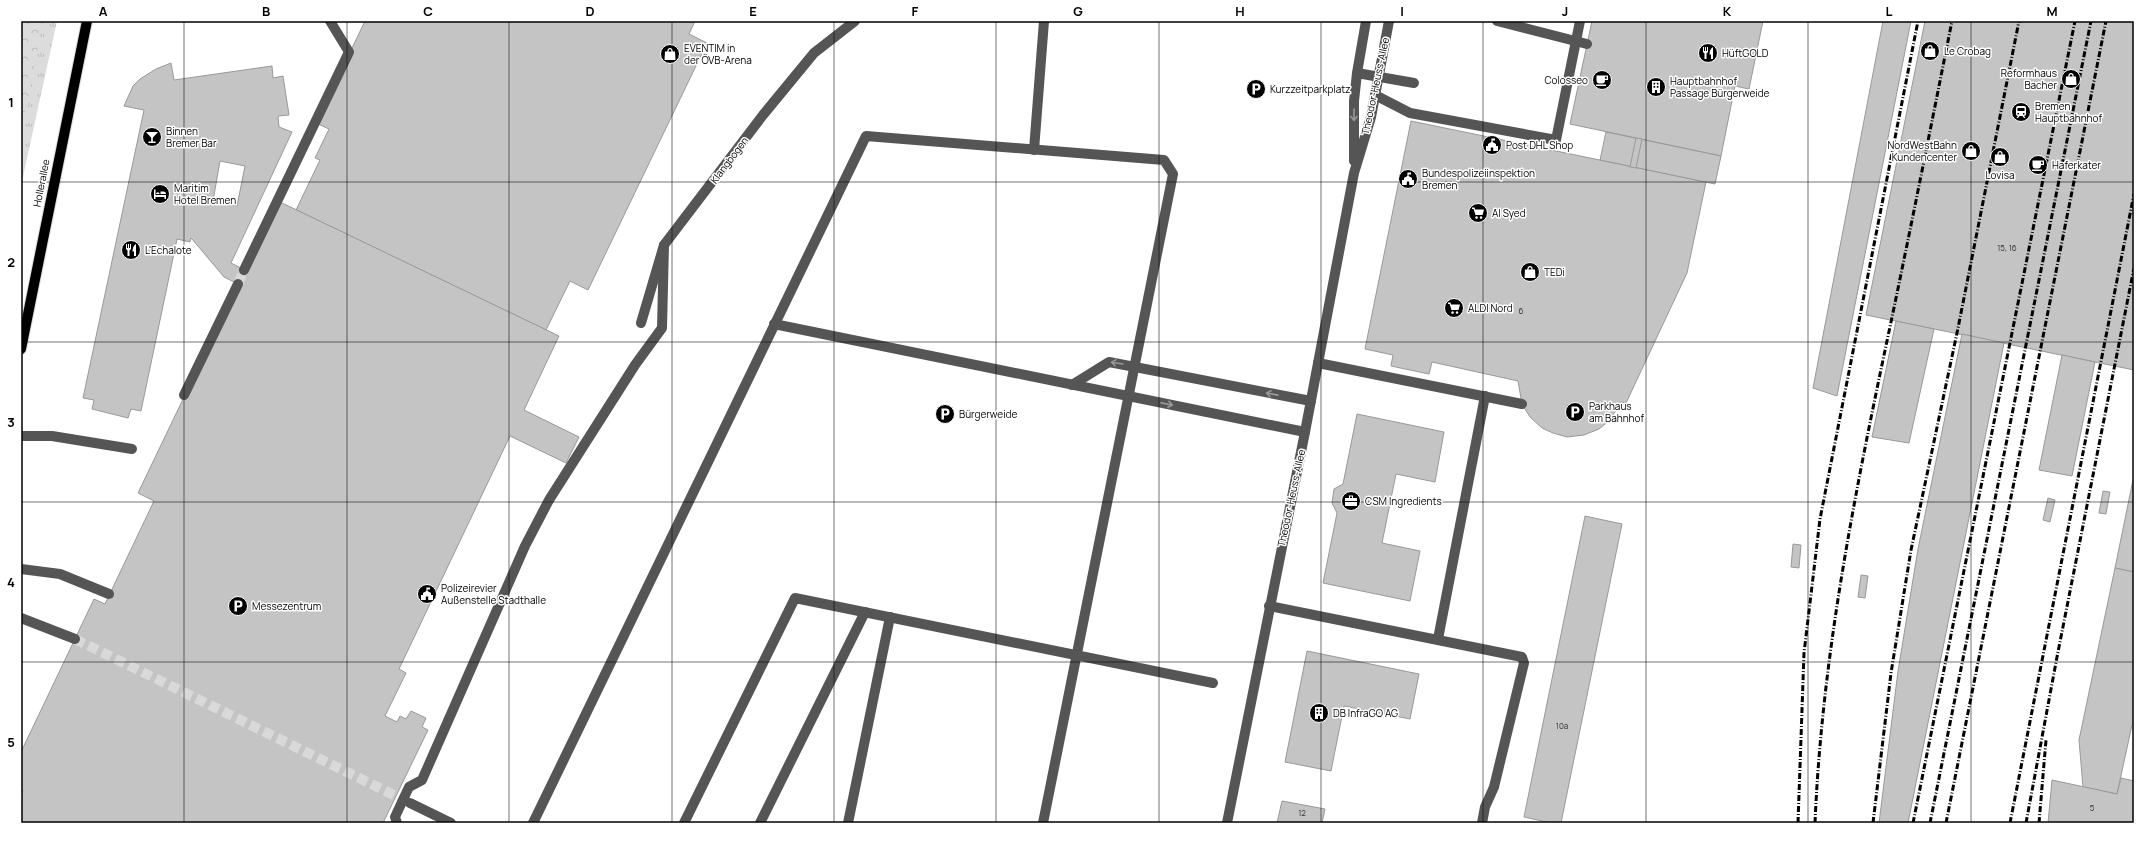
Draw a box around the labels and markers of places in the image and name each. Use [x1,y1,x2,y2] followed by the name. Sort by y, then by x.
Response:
[1919,40,1941,62] shop icon: Le Crobag
[684,41,752,67] place label: EVENTIM in der ÖVB-Arena
[1697,42,1719,64] restaurant icon: HüftGOLD
[659,43,681,65] shop icon: EVENTIM in der ÖVB-Arena
[1944,44,1991,58] place label: Le Crobag
[1722,46,1769,60] place label: HüftGOLD
[2001,66,2057,92] place label: Reformhaus Bacher
[2060,68,2082,90] shop icon: Reformhaus Bacher
[1591,69,1613,91] cafe icon: Colosseo
[1544,73,1588,87] place label: Colosseo
[1670,74,1770,100] place label: Hauptbahnhof Passage Bürgerweide
[1645,76,1667,98] building icon: Hauptbahnhof Passage Bürgerweide
[1245,78,1267,100] parking icon: Kurzzeitparkplatz
[1270,82,1351,96] place label: Kurzzeitparkplatz
[2035,99,2102,125] place label: Bremen Hauptbahnhof
[2010,101,2032,123] station icon: Bremen Hauptbahnhof
[166,124,217,150] place label: Binnen Bremer Bar
[141,126,163,148] bar icon: Binnen Bremer Bar
[1481,134,1503,156] public building icon: Post DHL Shop
[1506,138,1573,152] place label: Post DHL Shop
[1887,138,1957,164] place label: NordWestBahn Kundencenter
[1960,140,1982,162] shop icon: NordWestBahn Kundencenter
[1989,146,2011,168] shop icon: Lovisa
[2027,154,2049,176] cafe icon: Haferkater
[2052,158,2101,172] place label: Haferkater
[1422,166,1535,192] place label: Bundespolizeiinspektion Bremen
[1397,168,1419,190] public building icon: Bundespolizeiinspektion Bremen
[1985,168,2015,182] place label: Lovisa
[174,181,236,207] place label: Maritim Hotel Bremen
[149,183,171,205] hotel icon: Maritim Hotel Bremen
[1467,202,1489,224] supermarket icon: Al Syed
[1492,206,1526,220] place label: Al Syed
[120,239,142,261] restaurant icon: L'Echalote
[145,243,192,257] place label: L'Echalote
[1519,261,1541,283] shop icon: TEDi
[1544,265,1565,279] place label: TEDi
[1443,297,1465,319] supermarket icon: ALDI Nord
[1468,301,1513,315] place label: ALDI Nord
[1589,399,1644,425] place label: Parkhaus am Bahnhof
[1564,401,1586,423] parking icon: Parkhaus am Bahnhof
[934,403,956,425] parking icon: Bürgerweide
[959,407,1017,421] place label: Bürgerweide
[1340,490,1362,512] office icon: CSM Ingredients
[1365,494,1442,508] place label: CSM Ingredients
[441,581,546,607] place label: Polizeirevier Außenstelle Stadthalle
[416,583,438,605] public building icon: Polizeirevier Außenstelle Stadthalle
[227,595,249,617] parking icon: Messezentrum
[252,599,321,613] place label: Messezentrum
[1308,702,1330,724] building icon: DB InfraGO AG
[1333,706,1398,720] place label: DB InfraGO AG

